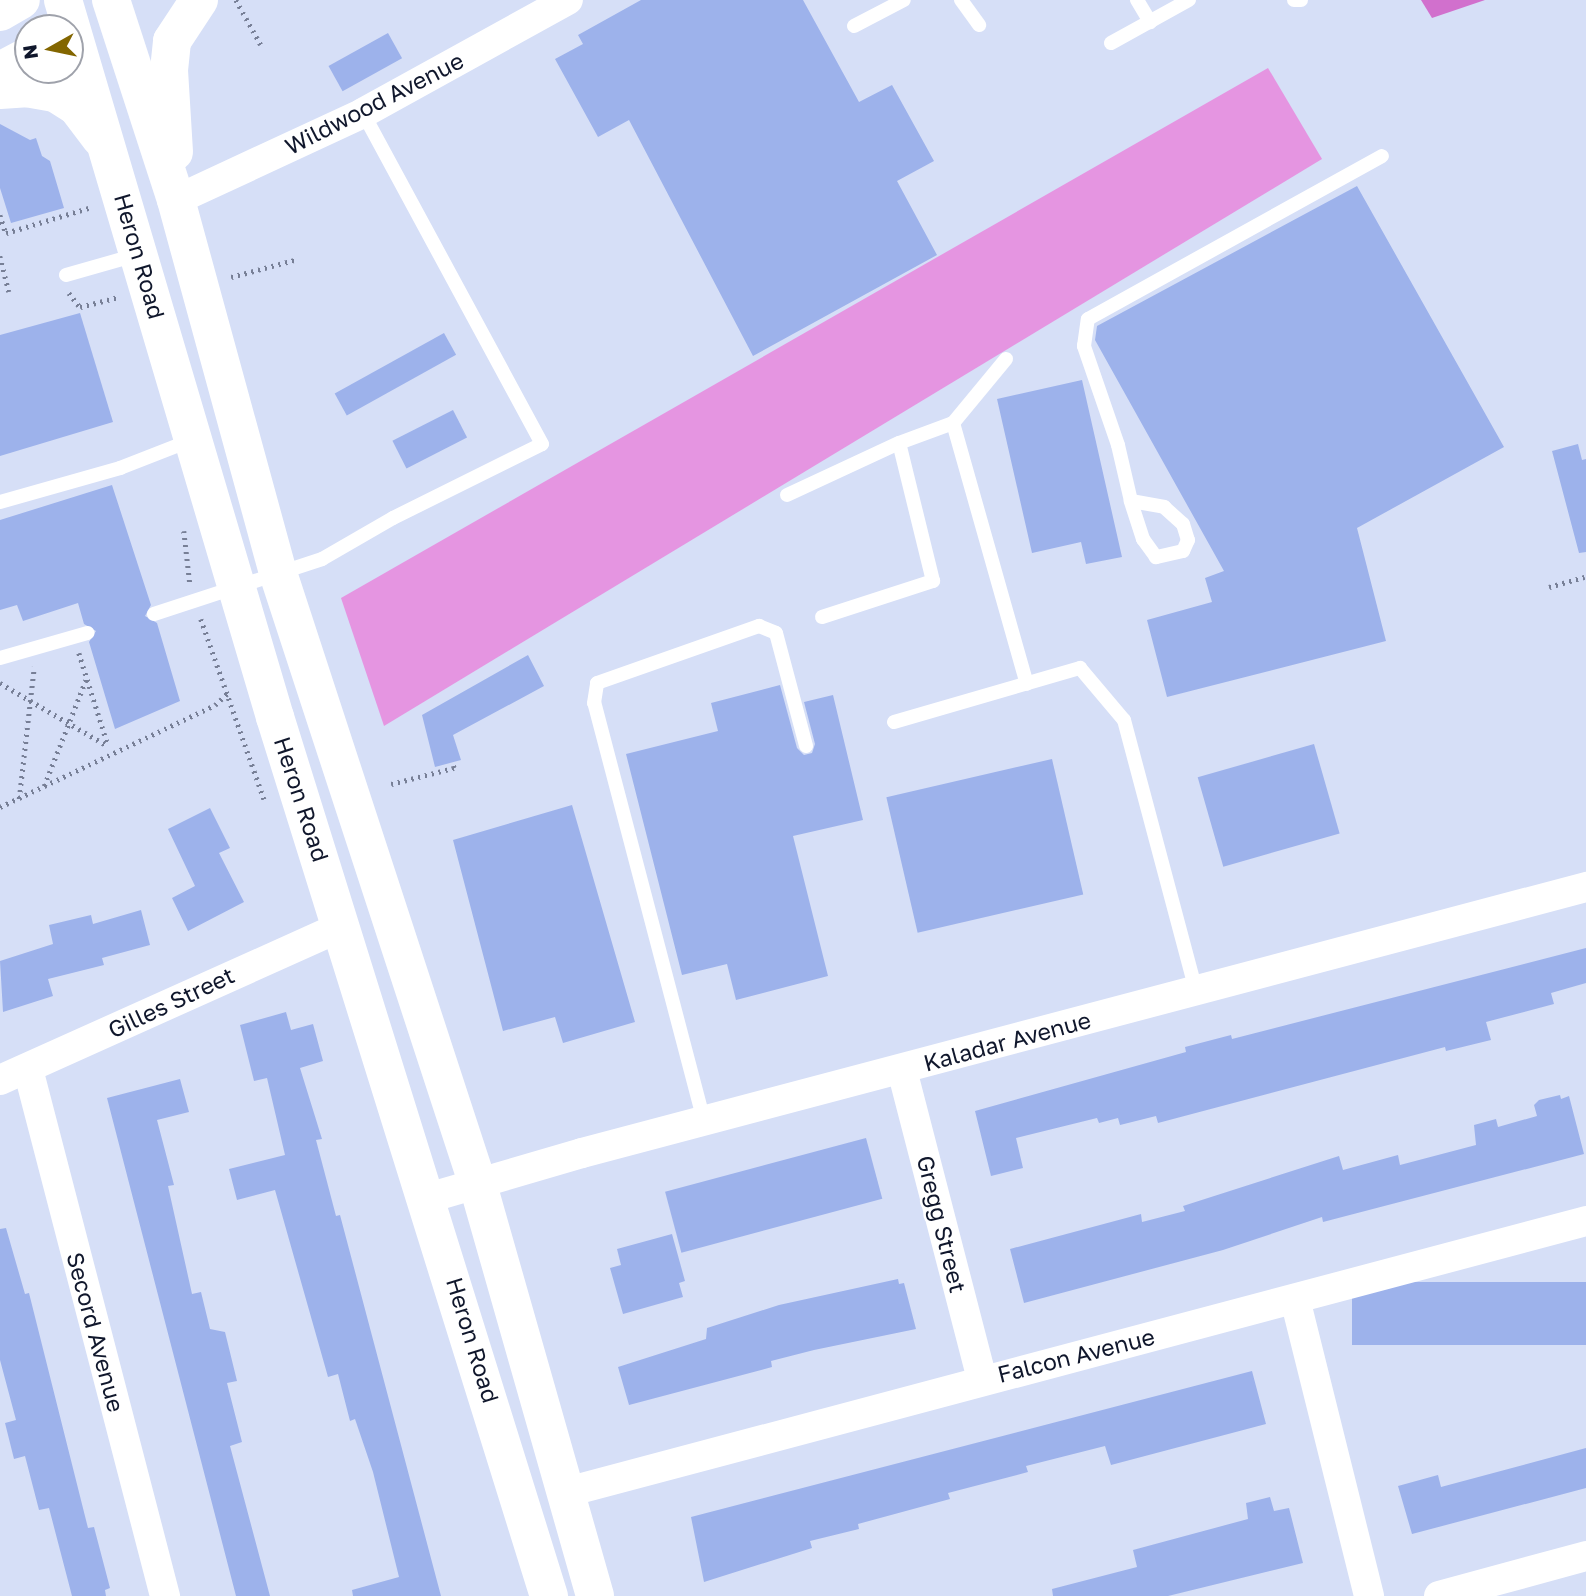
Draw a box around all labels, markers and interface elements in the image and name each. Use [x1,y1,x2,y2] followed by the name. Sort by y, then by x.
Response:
[14,14,84,84] north arrow
[17,43,42,61] text: N
[280,46,468,160] street label: Wildwood Avenue
[109,190,171,322] street label: Heron Road
[269,733,335,865] street label: Heron Road
[103,961,239,1043] street label: Gilles Street
[920,1005,1094,1077] street label: Kaladar Avenue
[912,1153,972,1295] street label: Gregg Street
[61,1249,131,1415] street label: Secord Avenue
[441,1274,505,1406] street label: Heron Road
[995,1322,1157,1388] street label: Falcon Avenue

